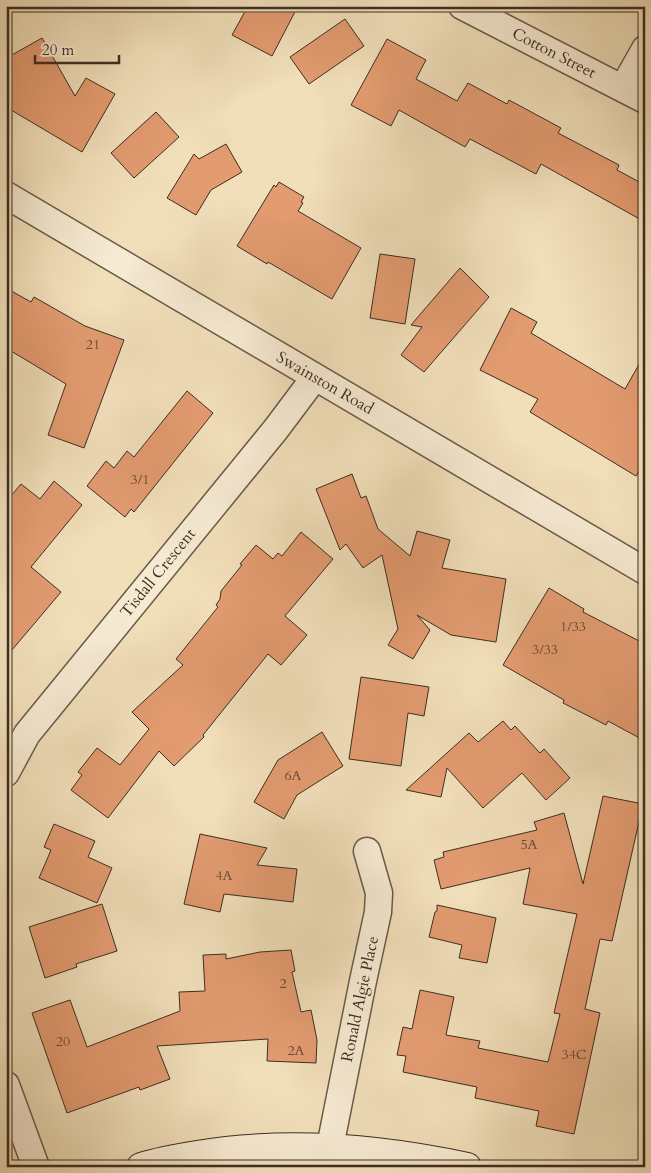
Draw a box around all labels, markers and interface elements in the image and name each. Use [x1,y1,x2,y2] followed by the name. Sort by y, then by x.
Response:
[508,22,600,84] street label: Cotton Street
[35,32,119,64] scale bar
[42,40,74,60] text: 20 m
[86,335,100,354] house number: 21
[272,346,378,420] street label: Swainston Road
[131,470,149,489] house number: 3/1
[115,524,201,622] street label: Tisdall Crescent
[560,617,586,636] house number: 1/33
[532,640,558,659] house number: 3/33
[284,766,302,785] house number: 6A
[520,835,538,854] house number: 5A
[215,866,233,885] house number: 4A
[336,934,384,1064] street label: Ronald Algie Place
[279,974,287,993] house number: 2
[56,1032,70,1051] house number: 20
[287,1041,305,1060] house number: 2A
[561,1045,587,1064] house number: 34C

